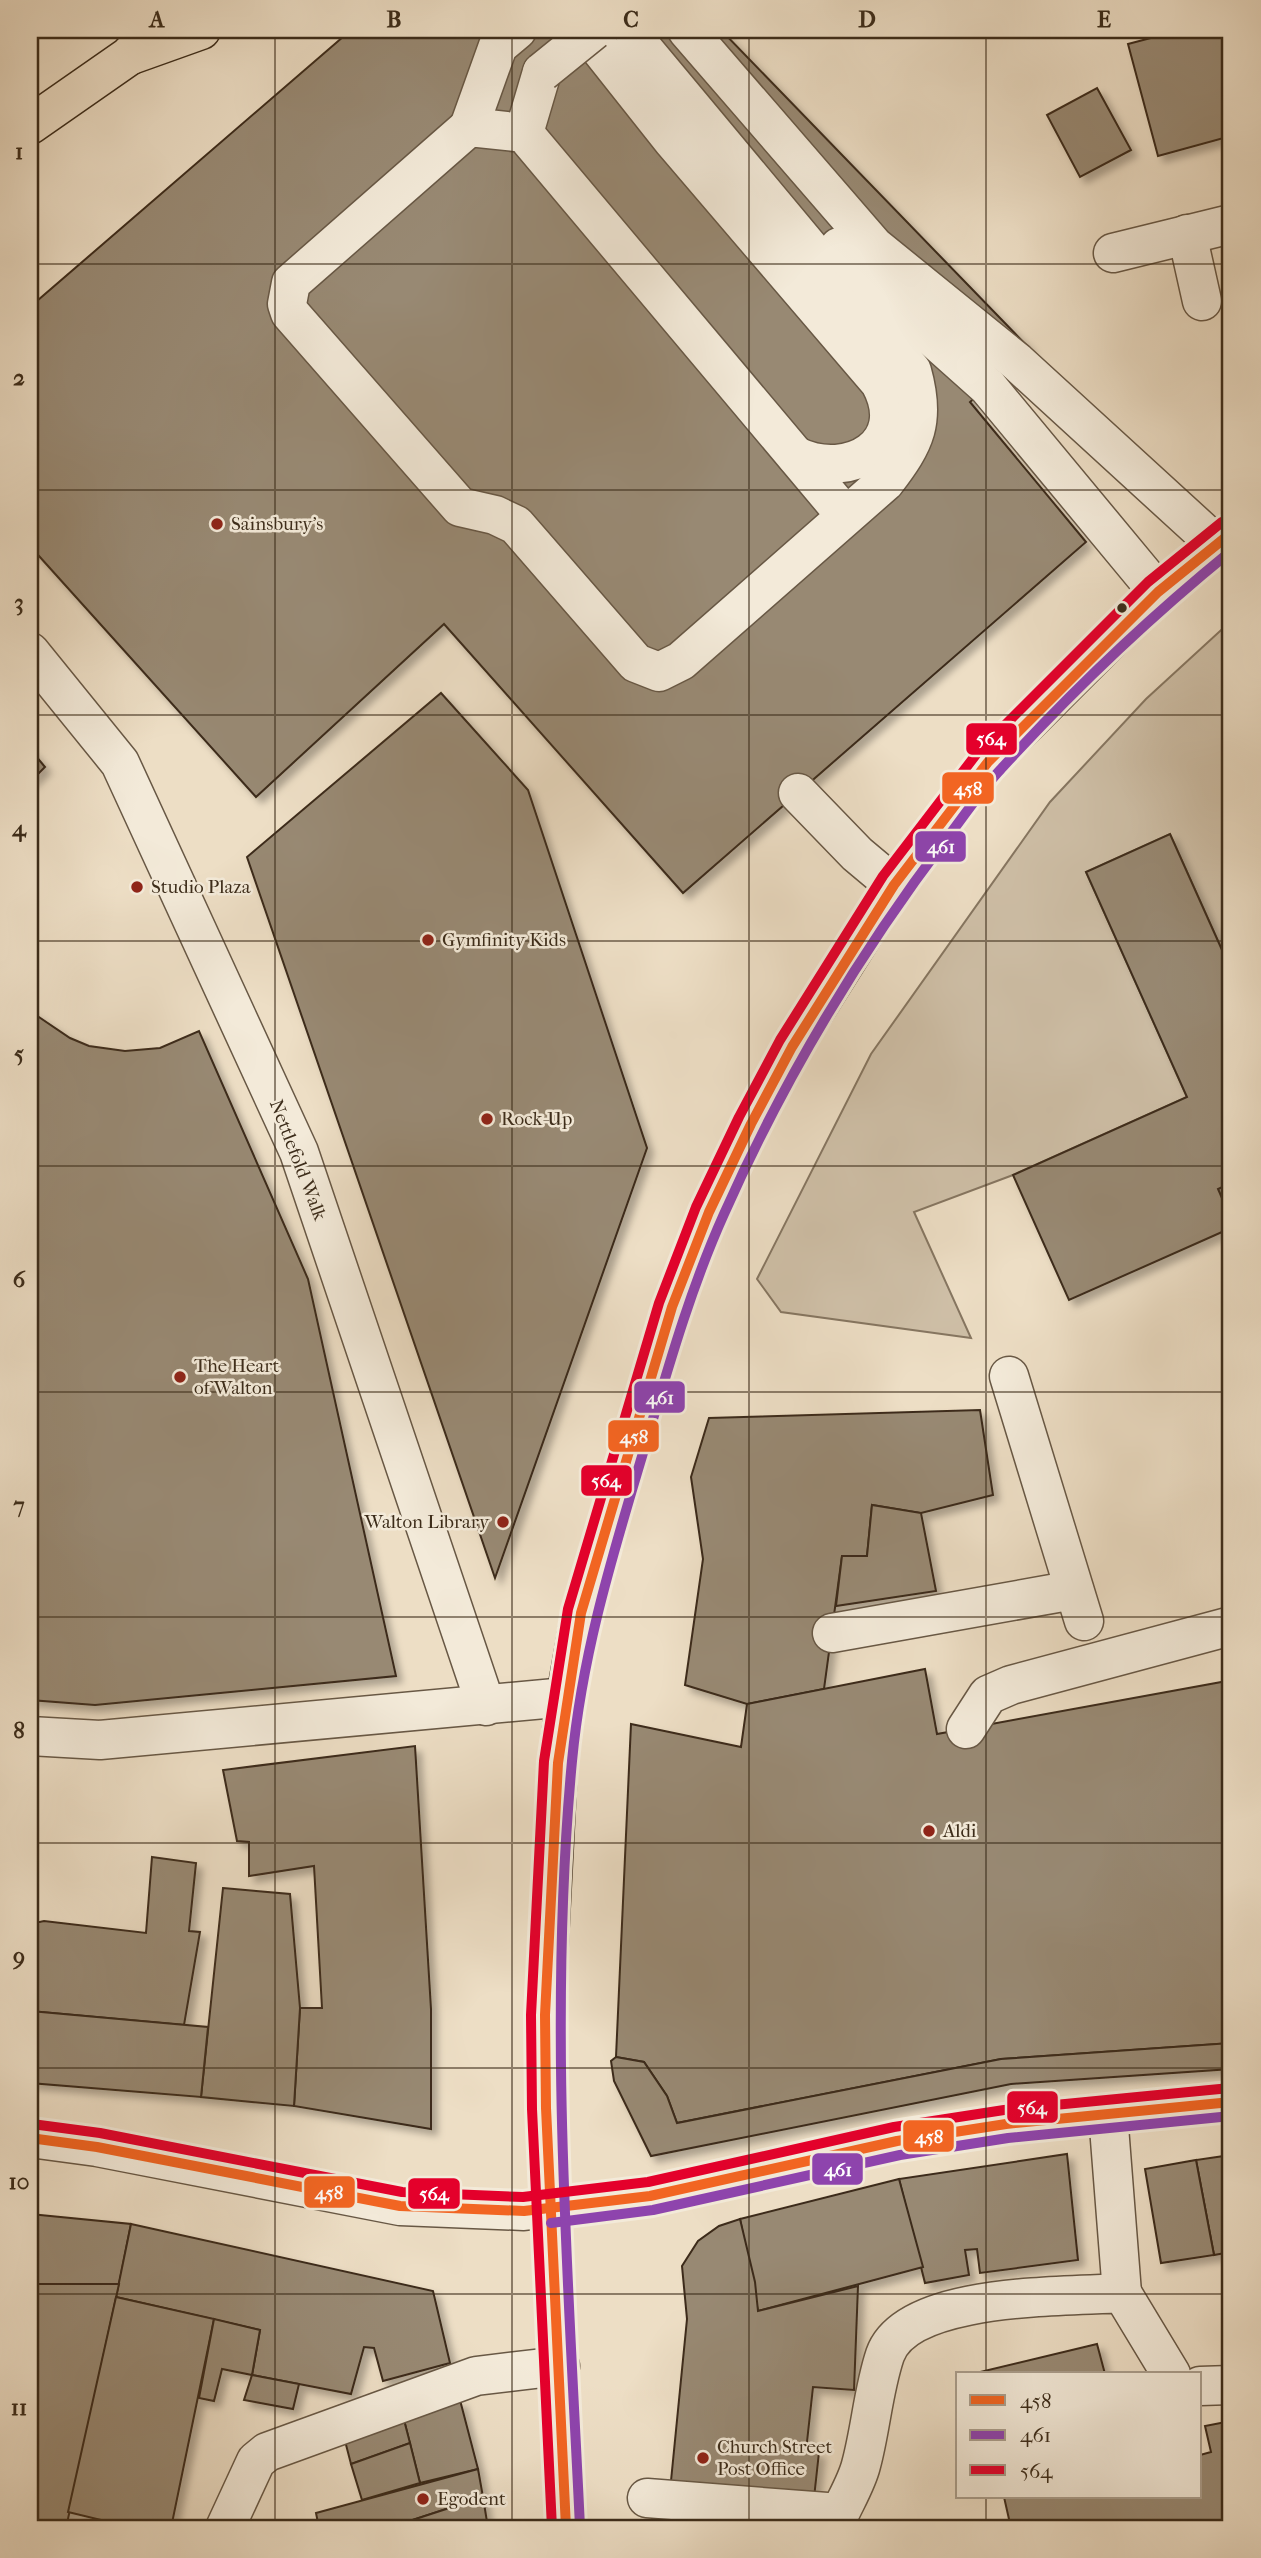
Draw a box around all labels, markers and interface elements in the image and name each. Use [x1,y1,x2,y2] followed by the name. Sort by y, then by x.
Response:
[148,6,166,33] text: A
[387,6,402,33] text: B
[623,6,639,33] text: C
[858,6,876,33] text: D
[1097,6,1111,33] text: E
[15,138,23,165] text: 1
[13,364,25,391] text: 2
[231,513,323,535] place label: Sainsbury's
[209,516,225,532] marker: Sainsbury's
[14,589,24,616] text: 3
[1115,601,1129,615] unlabelled marker
[965,722,1018,756] line badge: 564
[976,728,1007,750] text: 564
[941,771,995,805] line badge: 458
[953,778,982,800] text: 458
[11,815,27,842] text: 4
[914,830,967,863] line badge: 461
[926,836,955,858] text: 461
[151,876,251,898] place label: Studio Plaza
[129,879,145,895] marker: Studio Plaza
[442,929,566,951] place label: Gymfinity Kids
[420,932,436,948] marker: Gymfinity Kids
[14,1040,24,1067] text: 5
[265,1096,331,1224] street label: Nettlefold Walk
[501,1108,572,1130] place label: Rock-Up
[479,1111,495,1127] marker: Rock-Up
[13,1266,26,1293] text: 6
[194,1355,279,1399] place label: The Heart of Walton
[172,1369,188,1385] marker: The Heart of Walton
[633,1380,686,1414] line badge: 461
[645,1387,674,1409] text: 461
[607,1419,660,1453] line badge: 458
[619,1426,648,1448] text: 458
[580,1464,633,1497] line badge: 564
[591,1470,622,1492] text: 564
[12,1492,25,1519] text: 7
[364,1511,490,1533] place label: Walton Library
[495,1514,511,1530] marker: Walton Library
[13,1717,25,1744] text: 8
[942,1820,977,1842] place label: Aldi
[921,1823,937,1839] marker: Aldi
[12,1943,25,1970] text: 9
[1006,2090,1059,2124] line badge: 564
[1017,2097,1048,2119] text: 564
[902,2119,955,2153] line badge: 458
[914,2126,943,2148] text: 458
[811,2152,864,2186] line badge: 461
[823,2159,852,2181] text: 461
[9,2168,29,2195] text: 10
[303,2175,356,2209] line badge: 458
[407,2177,461,2210] line badge: 564
[314,2182,343,2204] text: 458
[419,2183,450,2205] text: 564
[956,2372,1202,2498] legend
[1020,2389,1051,2413] text: 458
[11,2394,27,2421] text: 11
[1020,2423,1051,2447] text: 461
[717,2436,832,2480] place label: Church Street Post Office
[695,2450,711,2466] marker: Church Street Post Office
[1020,2459,1053,2483] text: 564
[437,2488,506,2510] place label: Egodent
[415,2491,431,2507] marker: Egodent

